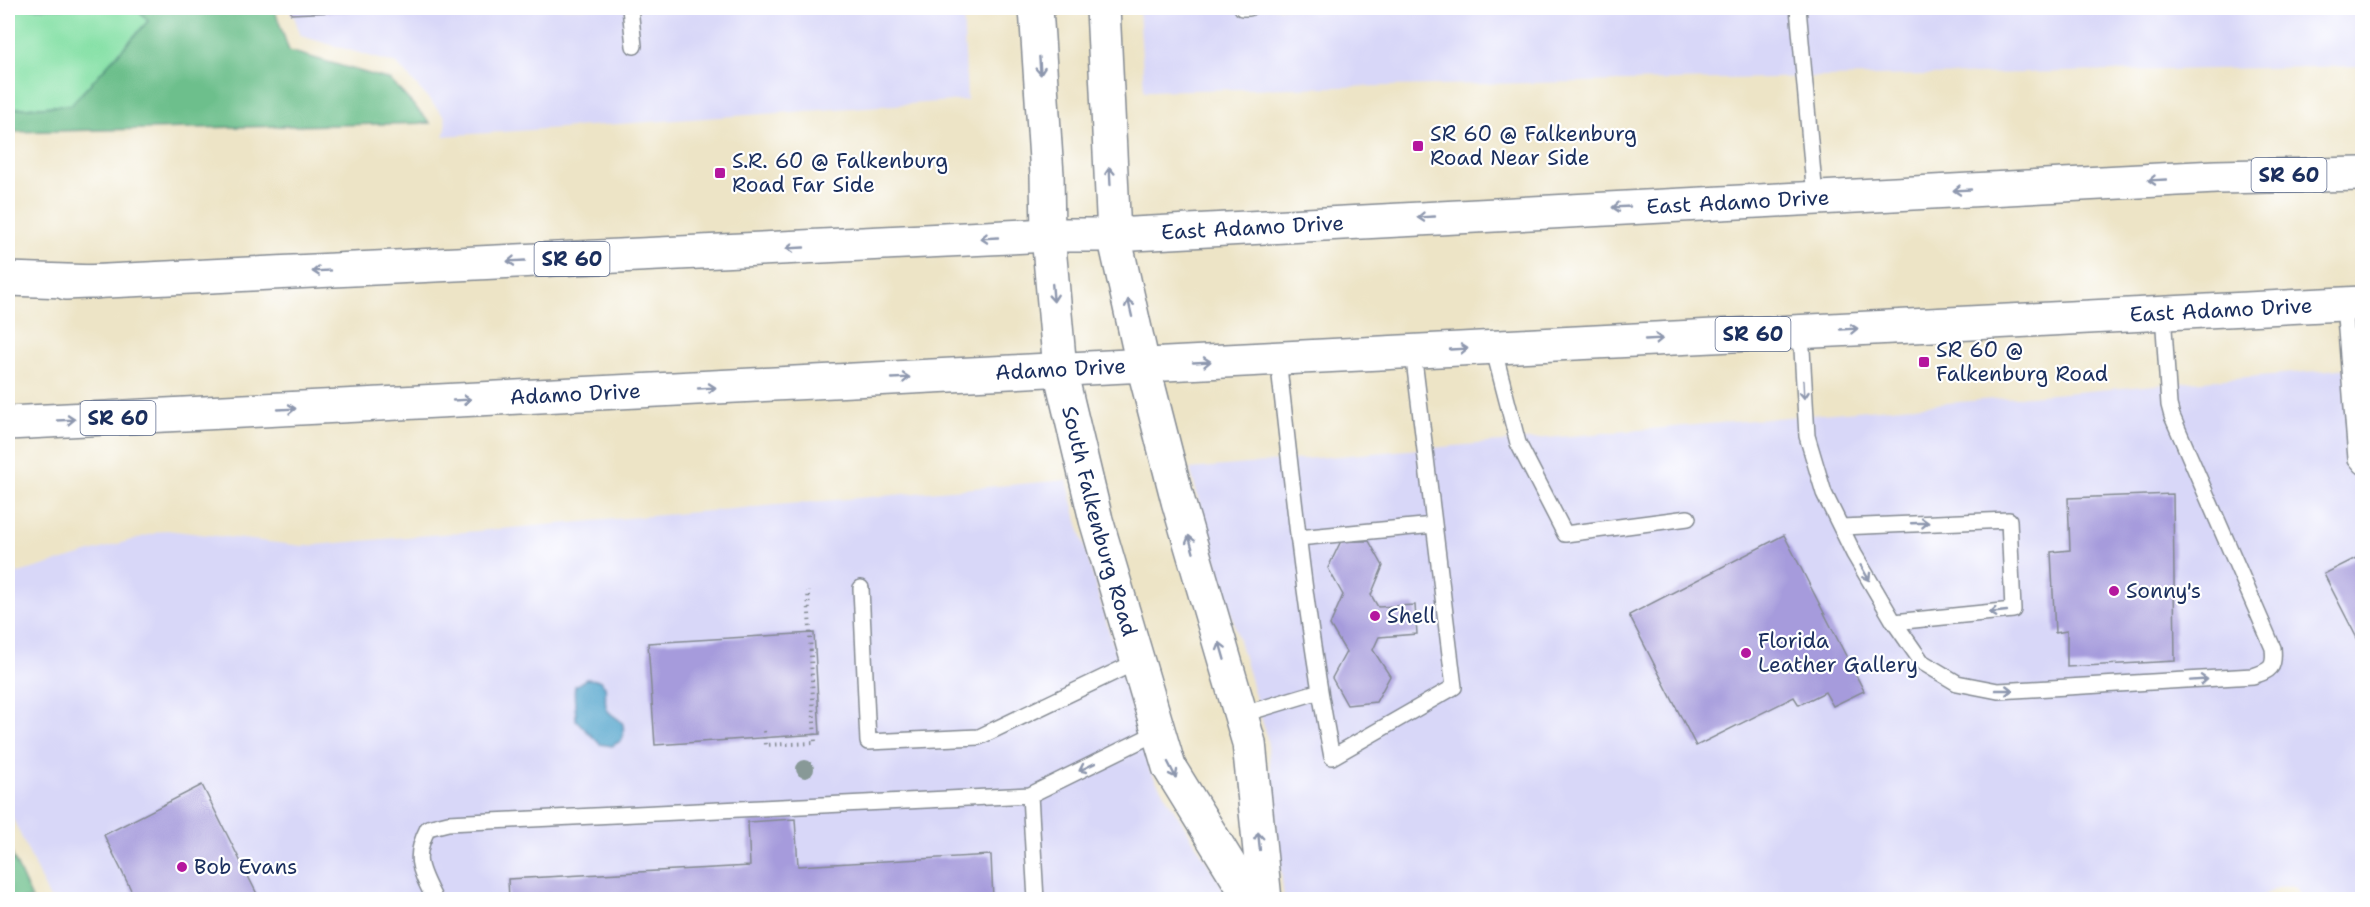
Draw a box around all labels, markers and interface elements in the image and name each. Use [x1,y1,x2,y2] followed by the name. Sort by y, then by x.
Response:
[1035,55,1046,75] one-way arrow
[1430,120,1637,172] place label: SR 60 @ Falkenburg Road Near Side
[1411,139,1425,153] marker: SR 60 @ Falkenburg Road Near Side
[732,147,948,199] place label: S.R. 60 @ Falkenburg Road Far Side
[2252,158,2326,192] road number: SR 60
[713,166,727,180] marker: S.R. 60 @ Falkenburg Road Far Side
[1105,167,1116,187] one-way arrow
[2148,175,2168,186] one-way arrow
[1646,183,1830,221] street label: East Adamo Drive
[1953,184,1973,195] one-way arrow
[1611,202,1631,213] one-way arrow
[1160,209,1345,246] street label: East Adamo Drive
[1417,212,1437,223] one-way arrow
[980,233,1000,244] one-way arrow
[534,242,610,276] road number: SR 60
[785,242,805,253] one-way arrow
[506,256,526,267] one-way arrow
[312,265,332,276] one-way arrow
[1048,283,1059,303] one-way arrow
[2129,292,2313,329] street label: East Adamo Drive
[1124,299,1136,318] one-way arrow
[1716,317,1790,351] road number: SR 60
[1838,324,1858,335] one-way arrow
[1643,334,1663,345] one-way arrow
[1936,336,2108,388] place label: SR 60 @ Falkenburg Road
[1449,344,1469,355] one-way arrow
[994,352,1127,387] street label: Adamo Drive
[1917,355,1931,369] marker: SR 60 @ Falkenburg Road
[1191,357,1211,368] one-way arrow
[891,373,911,384] one-way arrow
[509,377,641,411] street label: Adamo Drive
[1799,380,1810,400] one-way arrow
[696,382,716,393] one-way arrow
[451,395,471,406] one-way arrow
[80,401,156,435] road number: SR 60
[1055,403,1144,640] street label: South Falkenburg Road
[277,404,297,415] one-way arrow
[55,415,75,426] one-way arrow
[1910,518,1929,529] one-way arrow
[1185,535,1196,554] one-way arrow
[1860,563,1871,581] one-way arrow
[2126,577,2201,605] place label: Sonny's
[2107,584,2121,598] marker: Sonny's
[1387,602,1436,630] place label: Shell
[1988,606,2008,617] one-way arrow
[1368,609,1382,623] marker: Shell
[1758,627,1918,679] place label: Florida Leather Gallery
[1216,642,1227,661] one-way arrow
[1739,646,1753,660] marker: Florida Leather Gallery
[2188,674,2208,685] one-way arrow
[1994,684,2013,696] one-way arrow
[1167,760,1178,778] one-way arrow
[1079,762,1097,774] one-way arrow
[1253,832,1264,852] one-way arrow
[194,853,298,881] place label: Bob Evans
[175,860,189,874] marker: Bob Evans

